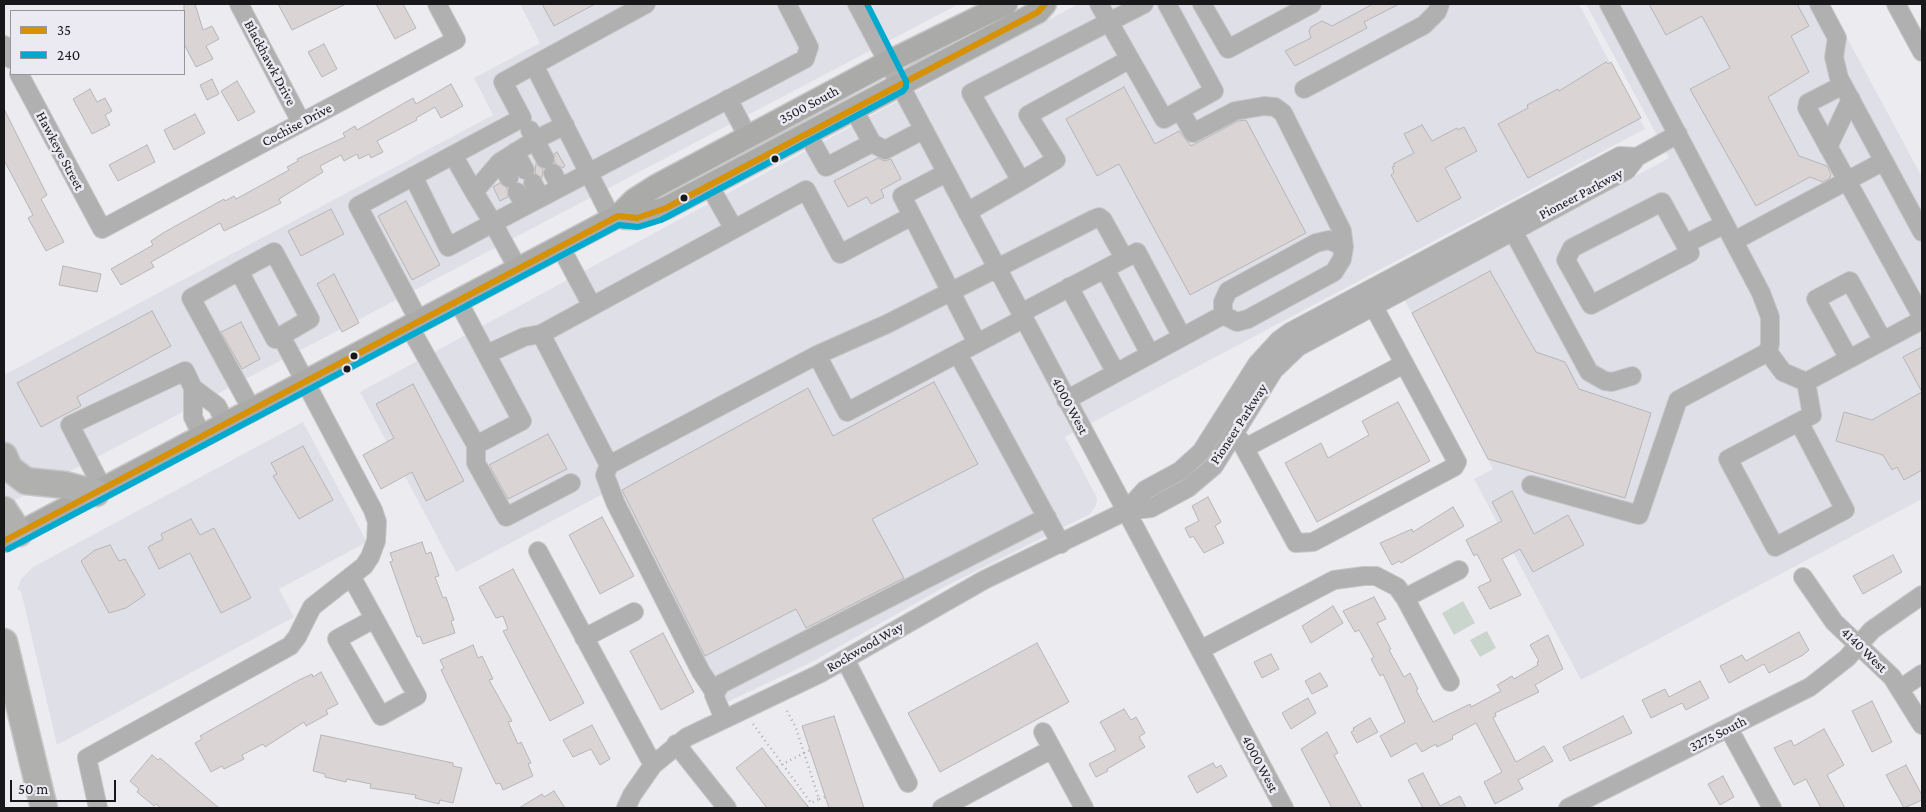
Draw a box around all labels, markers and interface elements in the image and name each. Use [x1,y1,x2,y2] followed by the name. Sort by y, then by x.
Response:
[10,10,185,75] legend
[240,17,300,109] street label: Blackhawk Drive
[57,22,71,38] text: 35
[57,47,80,63] text: 240
[776,82,842,128] street label: 3500 South
[259,100,335,150] street label: Cochise Drive
[32,109,88,193] street label: Hawkeye Street
[770,154,780,164] unlabelled marker
[1536,165,1626,223] street label: Pioneer Parkway
[679,193,689,203] unlabelled marker
[349,351,359,361] unlabelled marker
[342,364,352,374] unlabelled marker
[1048,375,1092,437] street label: 4000 West
[1207,381,1271,467] street label: Pioneer Parkway
[824,618,906,676] street label: Rockwood Way
[1837,624,1891,676] street label: 4140 West
[1687,713,1749,755] street label: 3275 South
[1238,733,1282,795] street label: 4000 West
[12,770,119,802] scale bar
[18,781,48,797] text: 50 m

